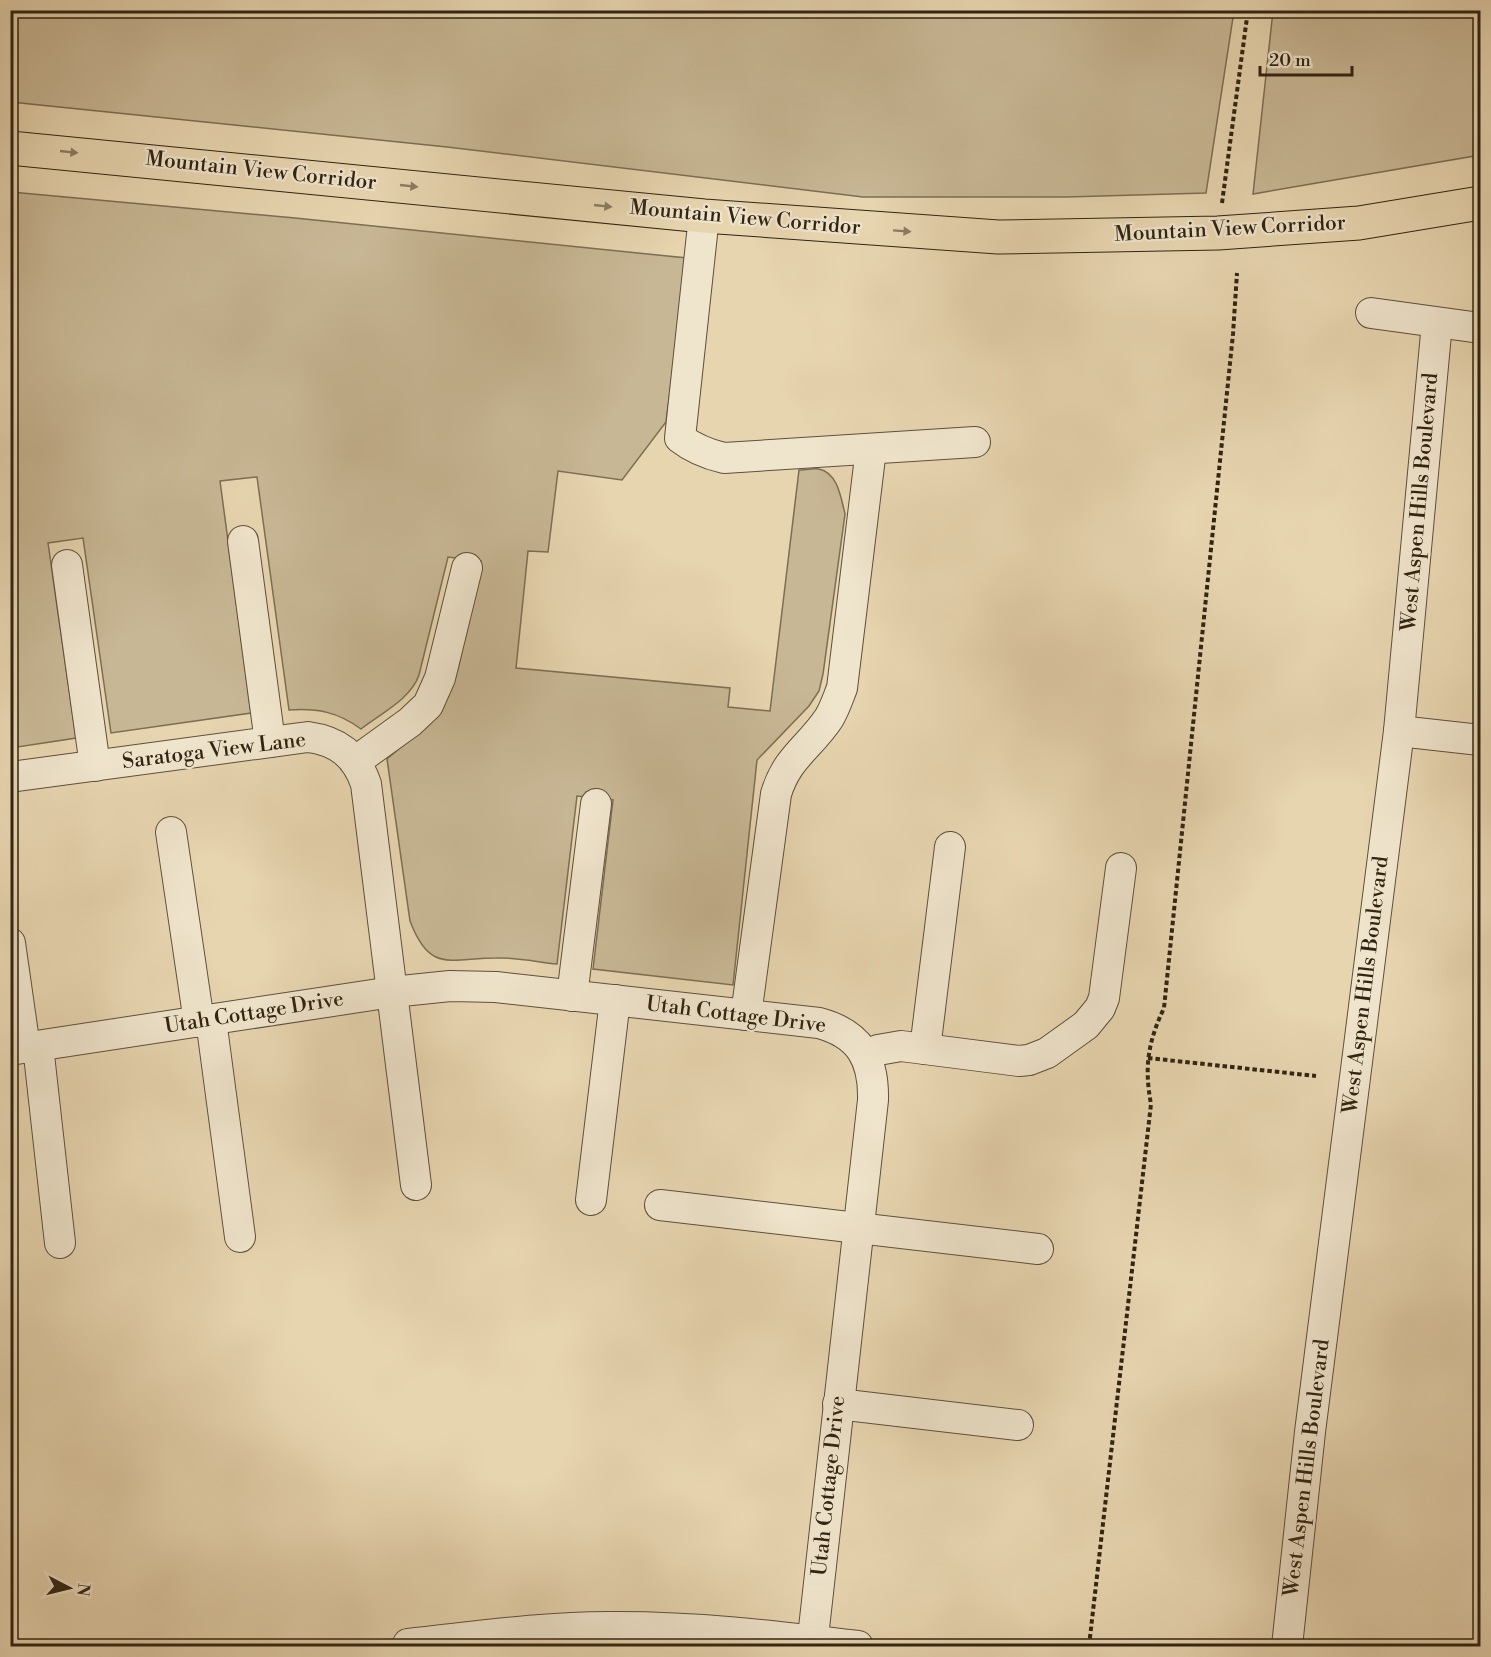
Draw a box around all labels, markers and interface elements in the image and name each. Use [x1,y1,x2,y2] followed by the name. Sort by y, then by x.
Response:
[1260,39,1352,77] scale bar
[1269,49,1311,72] text: 20 m
[144,146,378,196] street label: Mountain View Corridor
[59,147,78,157] one-way arrow
[400,181,419,191] one-way arrow
[628,195,862,241] street label: Mountain View Corridor
[594,201,613,211] one-way arrow
[1113,210,1347,248] street label: Mountain View Corridor
[893,226,912,235] one-way arrow
[1396,372,1444,633] street label: West Aspen Hills Boulevard
[121,727,307,775] street label: Saratoga View Lane
[1337,855,1395,1116] street label: West Aspen Hills Boulevard
[162,986,346,1040] street label: Utah Cottage Drive
[644,991,828,1039] street label: Utah Cottage Drive
[1278,1338,1336,1599] street label: West Aspen Hills Boulevard
[807,1394,851,1578] street label: Utah Cottage Drive
[39,1558,99,1618] north arrow
[72,1582,94,1598] text: N

